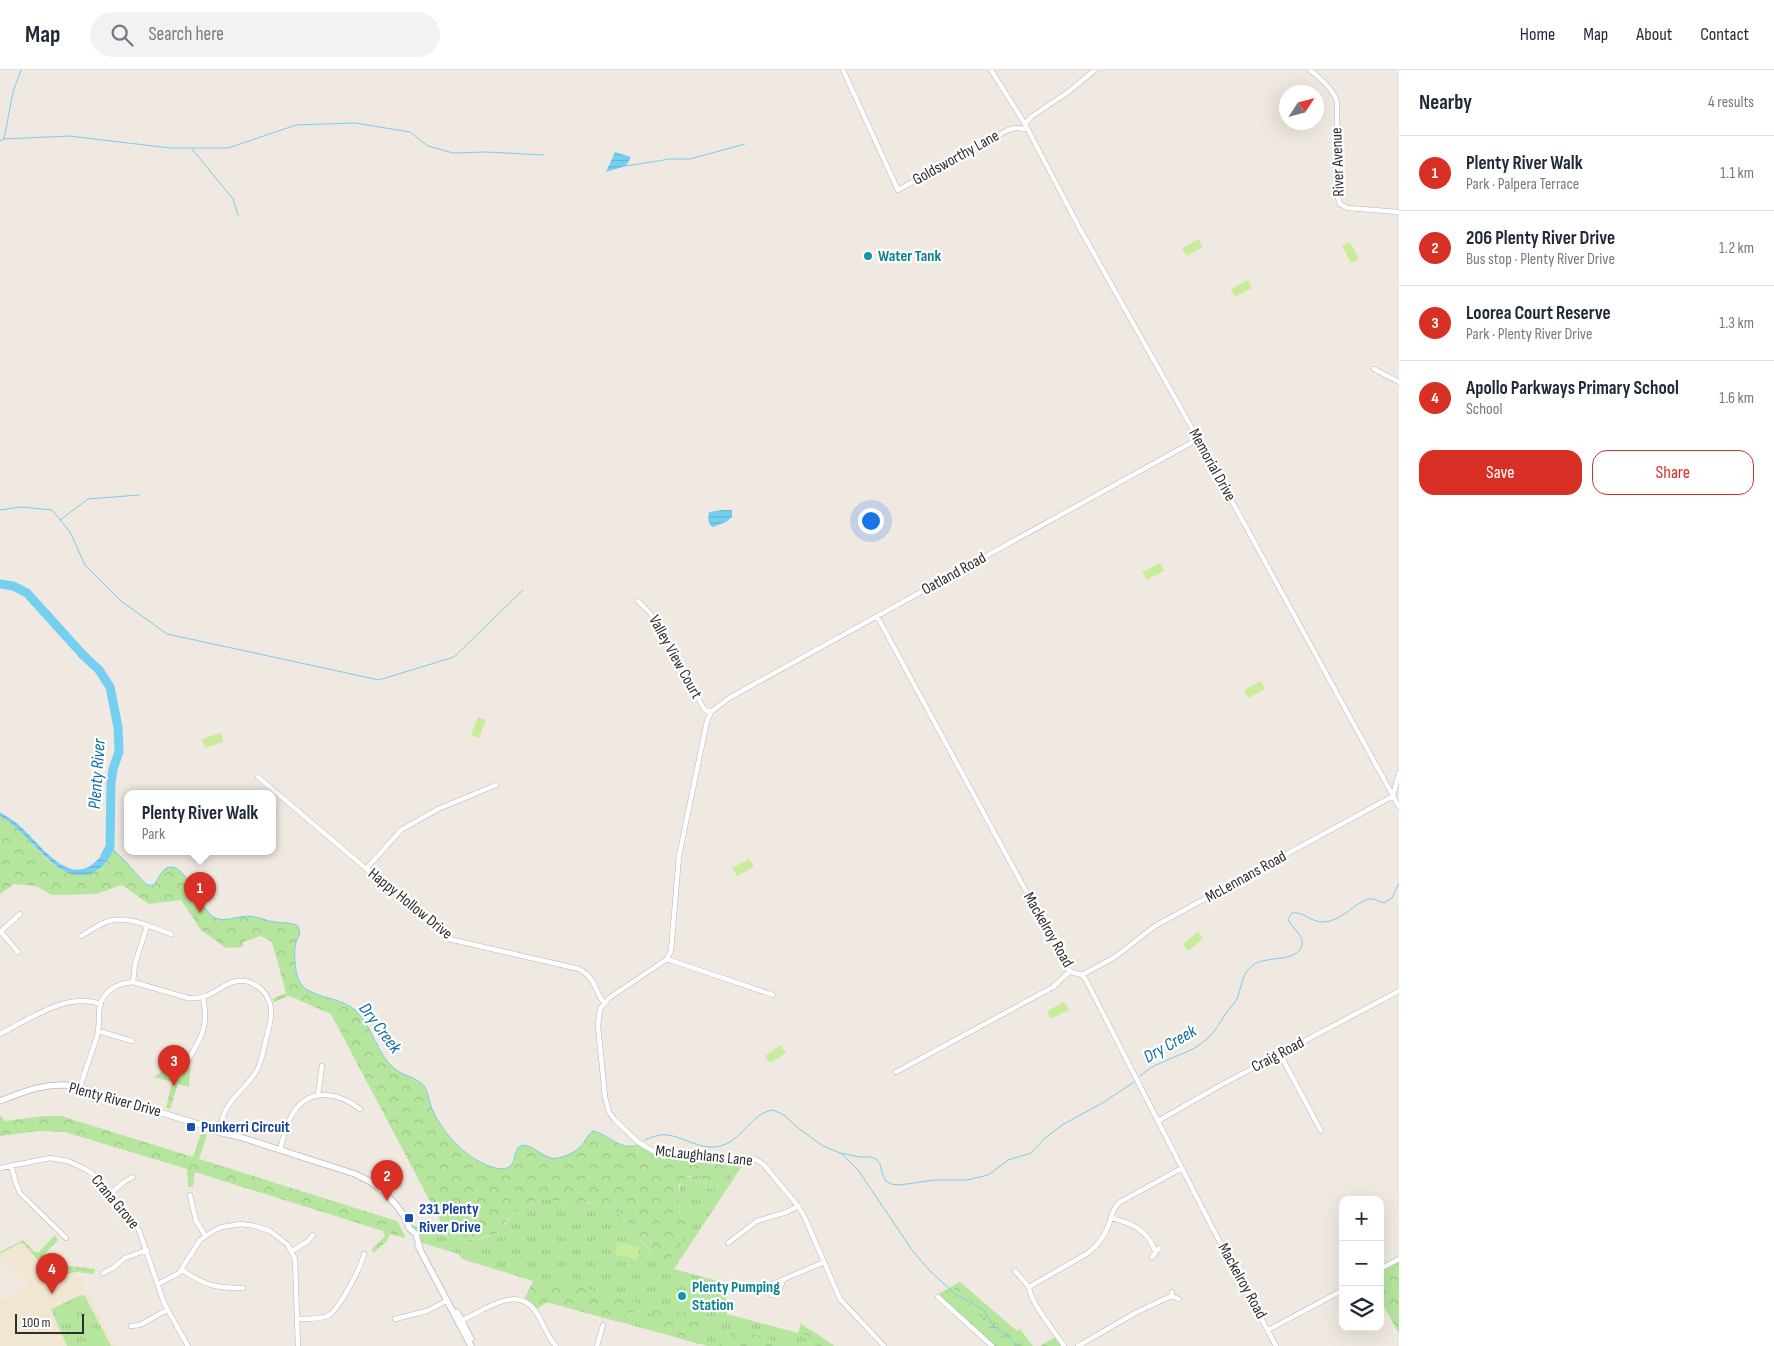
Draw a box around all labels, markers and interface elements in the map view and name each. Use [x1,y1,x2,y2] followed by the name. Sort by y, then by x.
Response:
[90,12,440,57] search box
[25,20,60,49] text: Map
[108,21,136,49] icon: search
[148,23,224,46] text: Search here
[1520,24,1555,45] text: Home
[1583,24,1608,45] text: Map
[1636,24,1672,45] text: About
[1700,24,1749,45] text: Contact
[1279,85,1324,130] north arrow
[1419,90,1472,115] text: Nearby
[1708,93,1754,112] text: 4 results
[909,126,1003,190] street label: Goldsworthy Lane
[1327,127,1349,197] street label: River Avenue
[1466,152,1583,175] text: Plenty River Walk
[1432,164,1438,183] text: 1
[1720,164,1754,183] text: 1.1 km
[1466,175,1579,194] text: Park · Palpera Terrace
[1466,227,1615,250] text: 206 Plenty River Drive
[1431,239,1439,258] text: 2
[1719,239,1754,258] text: 1.2 km
[878,247,941,266] place label: Water Tank
[862,250,874,262] marker: Water Tank
[1466,250,1615,269] text: Bus stop · Plenty River Drive
[1466,302,1611,325] text: Loorea Court Reserve
[1431,314,1439,333] text: 3
[1719,314,1754,333] text: 1.3 km
[1466,325,1592,344] text: Park · Plenty River Drive
[1466,377,1679,400] text: Apollo Parkways Primary School
[1431,389,1439,408] text: 4
[1719,389,1754,408] text: 1.6 km
[1466,400,1502,419] text: School
[1184,425,1240,505] street label: Memorial Drive
[1419,450,1582,495] button: Save
[1592,450,1754,495] button: Share
[858,508,884,534] your location
[919,549,989,599] street label: Oatland Road
[644,612,706,702] street label: Valley View Court
[84,737,110,810] water label: Plenty River
[124,790,276,855] popup
[142,802,258,825] text: Plenty River Walk
[142,825,165,844] text: Park
[1202,847,1290,907] street label: McLennans Road
[364,864,456,944] street label: Happy Hollow Drive
[184,872,216,913] pin: 1
[1019,889,1077,971] street label: Mackelroy Road
[354,999,406,1058] water label: Dry Creek
[1140,1020,1201,1067] water label: Dry Creek
[1248,1033,1308,1077] street label: Craig Road
[158,1045,190,1086] pin: 3
[67,1079,163,1121] street label: Plenty River Drive
[201,1118,290,1137] place label: Punkerri Circuit
[185,1121,197,1133] marker: Punkerri Circuit
[655,1141,753,1171] street label: McLaughlans Lane
[371,1160,403,1201] pin: 2
[87,1171,143,1233] street label: Crana Grove
[1339,1196,1384,1331] map controls
[1339,1196,1384,1241] button: +
[419,1200,481,1237] place label: 231 Plenty River Drive
[403,1212,415,1224] marker: 231 Plenty River Drive
[1213,1240,1271,1322] street label: Mackelroy Road
[1339,1241,1384,1286] button: −
[36,1253,68,1294] pin: 4
[692,1278,780,1315] place label: Plenty Pumping Station
[1339,1286,1384,1331] button: layers
[676,1290,688,1302] marker: Plenty Pumping Station
[15,1311,84,1334] scale bar
[22,1314,51,1331] text: 100 m

